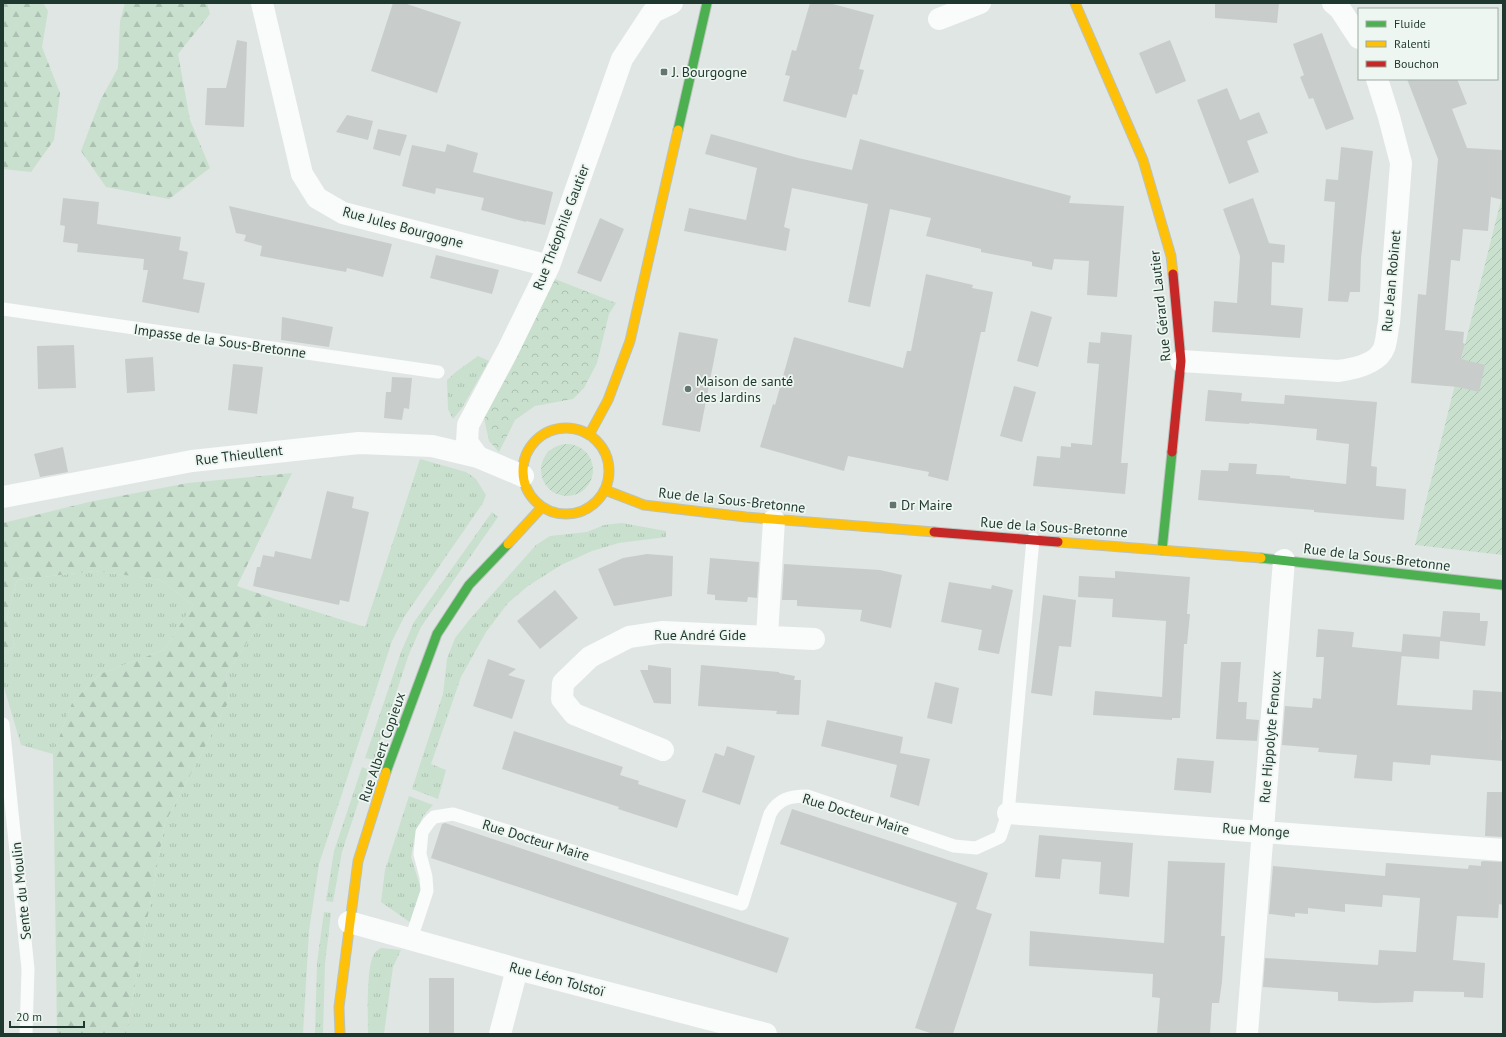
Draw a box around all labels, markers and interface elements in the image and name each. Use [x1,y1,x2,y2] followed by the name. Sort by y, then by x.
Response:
[1358,8,1498,80] legend
[1394,16,1426,31] text: Fluide
[1394,36,1430,51] text: Ralenti
[1394,56,1439,71] text: Bouchon
[671,63,747,81] place label: J. Bourgogne
[659,67,669,77] marker: J. Bourgogne
[529,161,593,292] street label: Rue Théophile Gautier
[341,202,465,252] street label: Rue Jules Bourgogne
[1378,229,1404,333] street label: Rue Jean Robinet
[1145,249,1175,363] street label: Rue Gérard Lautier
[133,320,307,362] street label: Impasse de la Sous-Bretonne
[696,372,793,406] place label: Maison de santé des Jardins
[683,384,693,394] marker: Maison de santé des Jardins
[194,441,284,469] street label: Rue Thieullent
[658,483,806,517] street label: Rue de la Sous-Bretonne
[901,496,952,514] place label: Dr Maire
[888,500,898,510] marker: Dr Maire
[980,513,1128,541] street label: Rue de la Sous-Bretonne
[1303,539,1451,575] street label: Rue de la Sous-Bretonne
[654,626,746,644] street label: Rue André Gide
[1255,670,1285,804] street label: Rue Hippolyte Fenoux
[355,690,409,804] street label: Rue Albert Copieux
[800,789,912,839] street label: Rue Docteur Maire
[480,815,592,865] street label: Rue Docteur Maire
[1222,819,1290,841] street label: Rue Monge
[7,841,35,941] street label: Sente du Moulin
[507,958,607,1000] street label: Rue Léon Tolstoï
[10,1003,84,1029] scale bar
[16,1009,42,1024] text: 20 m

